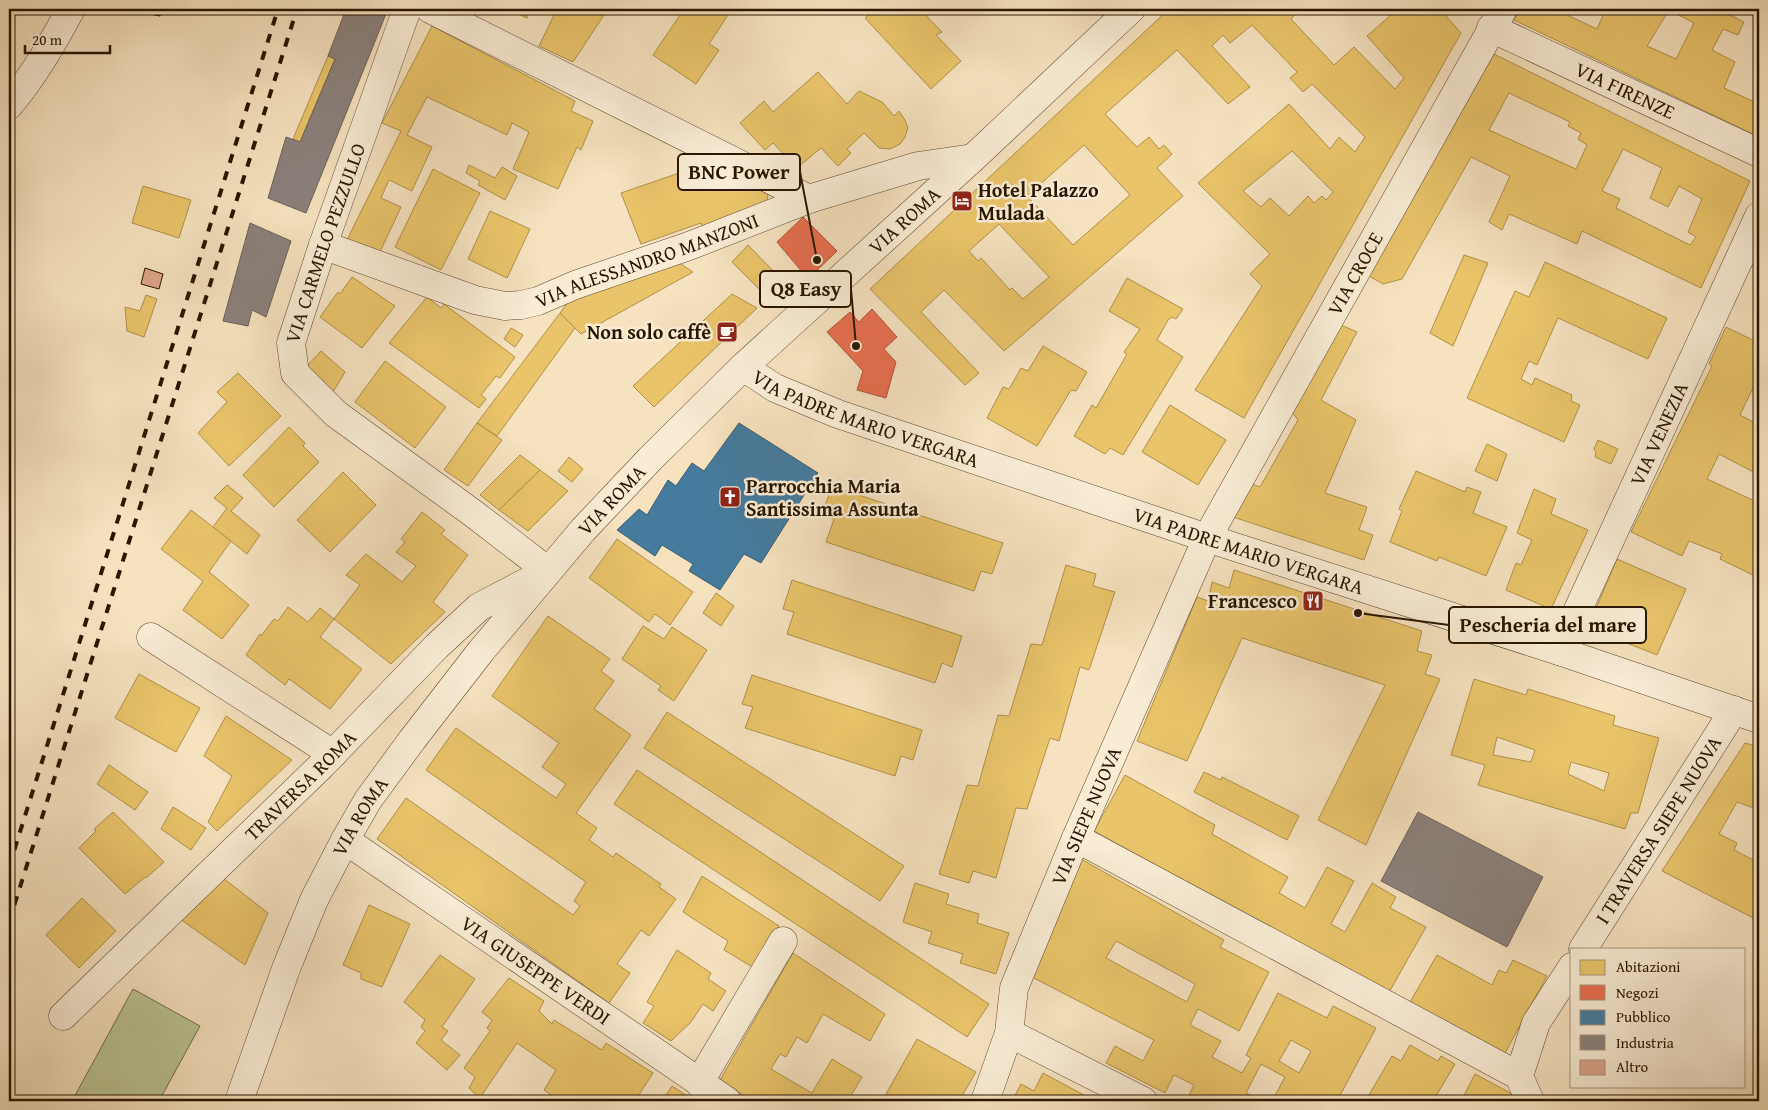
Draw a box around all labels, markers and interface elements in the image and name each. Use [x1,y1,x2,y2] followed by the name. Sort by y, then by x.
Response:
[25,22,110,54] scale bar
[32,29,63,50] text: 20 m
[1571,54,1680,126] street label: VIA FIRENZE
[277,139,372,347] street label: VIA CARMELO PEZZULLO
[678,154,800,190] callout: BNC Power
[688,156,790,187] text: BNC Power
[978,175,1099,227] place label: Hotel Palazzo Mulada
[862,180,946,260] street label: VIA ROMA
[950,189,974,213] hotel icon: Hotel Palazzo Mulada
[530,205,763,315] street label: VIA ALESSANDRO MANZONI
[1320,226,1389,320] street label: VIA CROCE
[760,271,851,307] callout: Q8 Easy
[771,273,841,304] text: Q8 Easy
[587,317,711,346] place label: Non solo caffè
[715,320,739,344] cafe icon: Non solo caffè
[747,362,983,474] street label: VIA PADRE MARIO VERGARA
[1622,377,1695,490] street label: VIA VENEZIA
[570,458,652,541] street label: VIA ROMA
[746,471,919,523] place label: Parrocchia Maria Santissima Assunta
[718,485,742,509] church icon: Parrocchia Maria Santissima Assunta
[1129,499,1367,601] street label: VIA PADRE MARIO VERGARA
[1208,586,1297,615] place label: Francesco
[1301,589,1325,613] restaurant icon: Francesco
[1449,607,1646,643] callout: Pescheria del mare
[1459,609,1637,640] text: Pescheria del mare
[238,723,362,847] street label: TRAVERSA ROMA
[1588,730,1728,929] street label: I TRAVERSA SIEPE NUOVA
[1043,742,1128,889] street label: VIA SIEPE NUOVA
[324,770,395,861] street label: VIA ROMA
[455,908,617,1032] street label: VIA GIUSEPPE VERDI
[1570,948,1746,1088] legend
[1616,956,1681,977] text: Abitazioni
[1616,982,1659,1003] text: Negozi
[1616,1006,1671,1027] text: Pubblico
[1616,1032,1674,1053] text: Industria
[1616,1056,1649,1077] text: Altro

